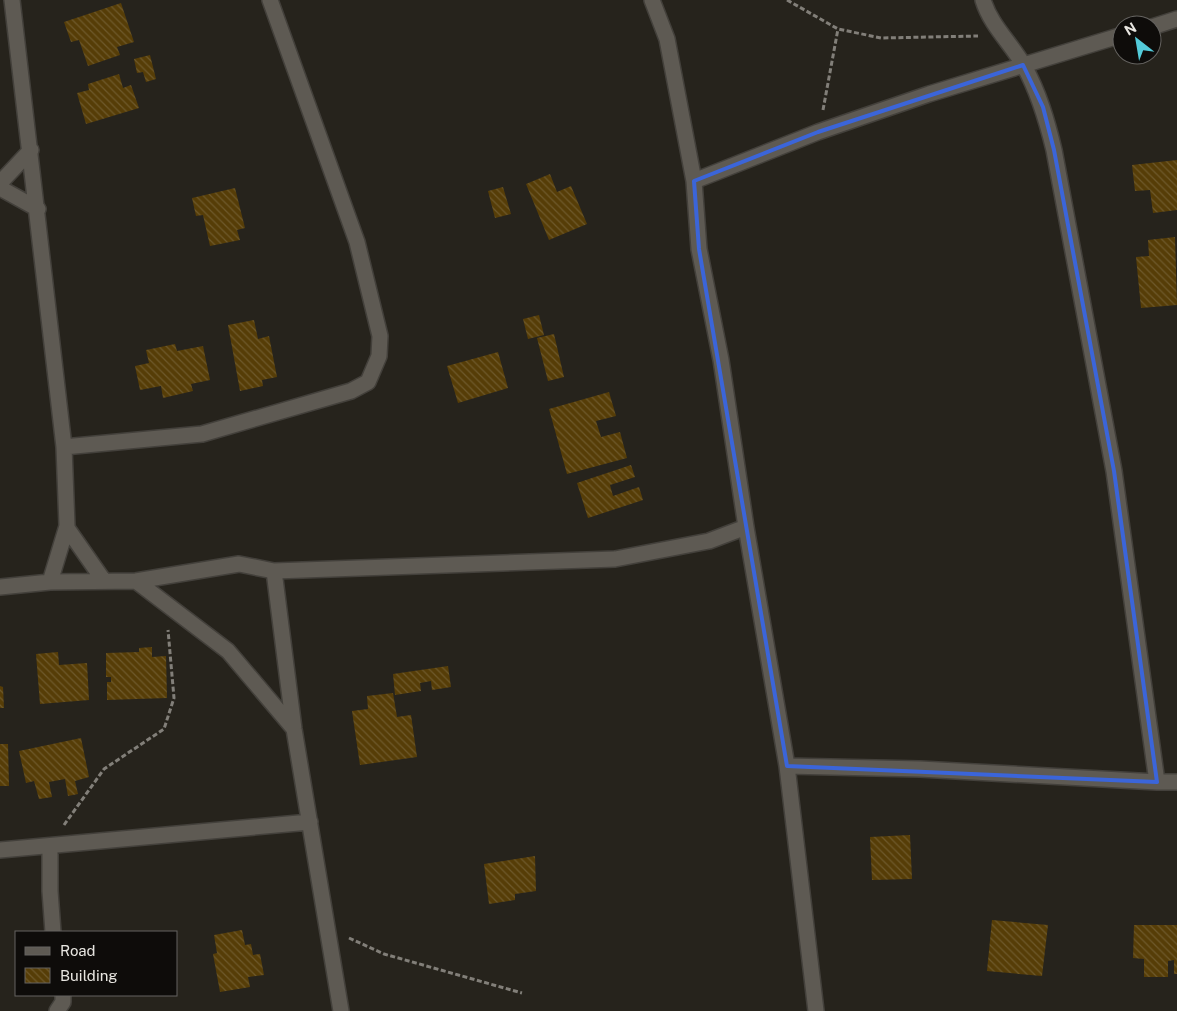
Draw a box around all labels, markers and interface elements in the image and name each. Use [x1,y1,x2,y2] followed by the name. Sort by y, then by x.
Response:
[1112,15,1162,65] north arrow
[1121,19,1139,39] text: N
[15,931,178,996] legend
[60,942,96,959] text: Road
[60,967,118,984] text: Building

